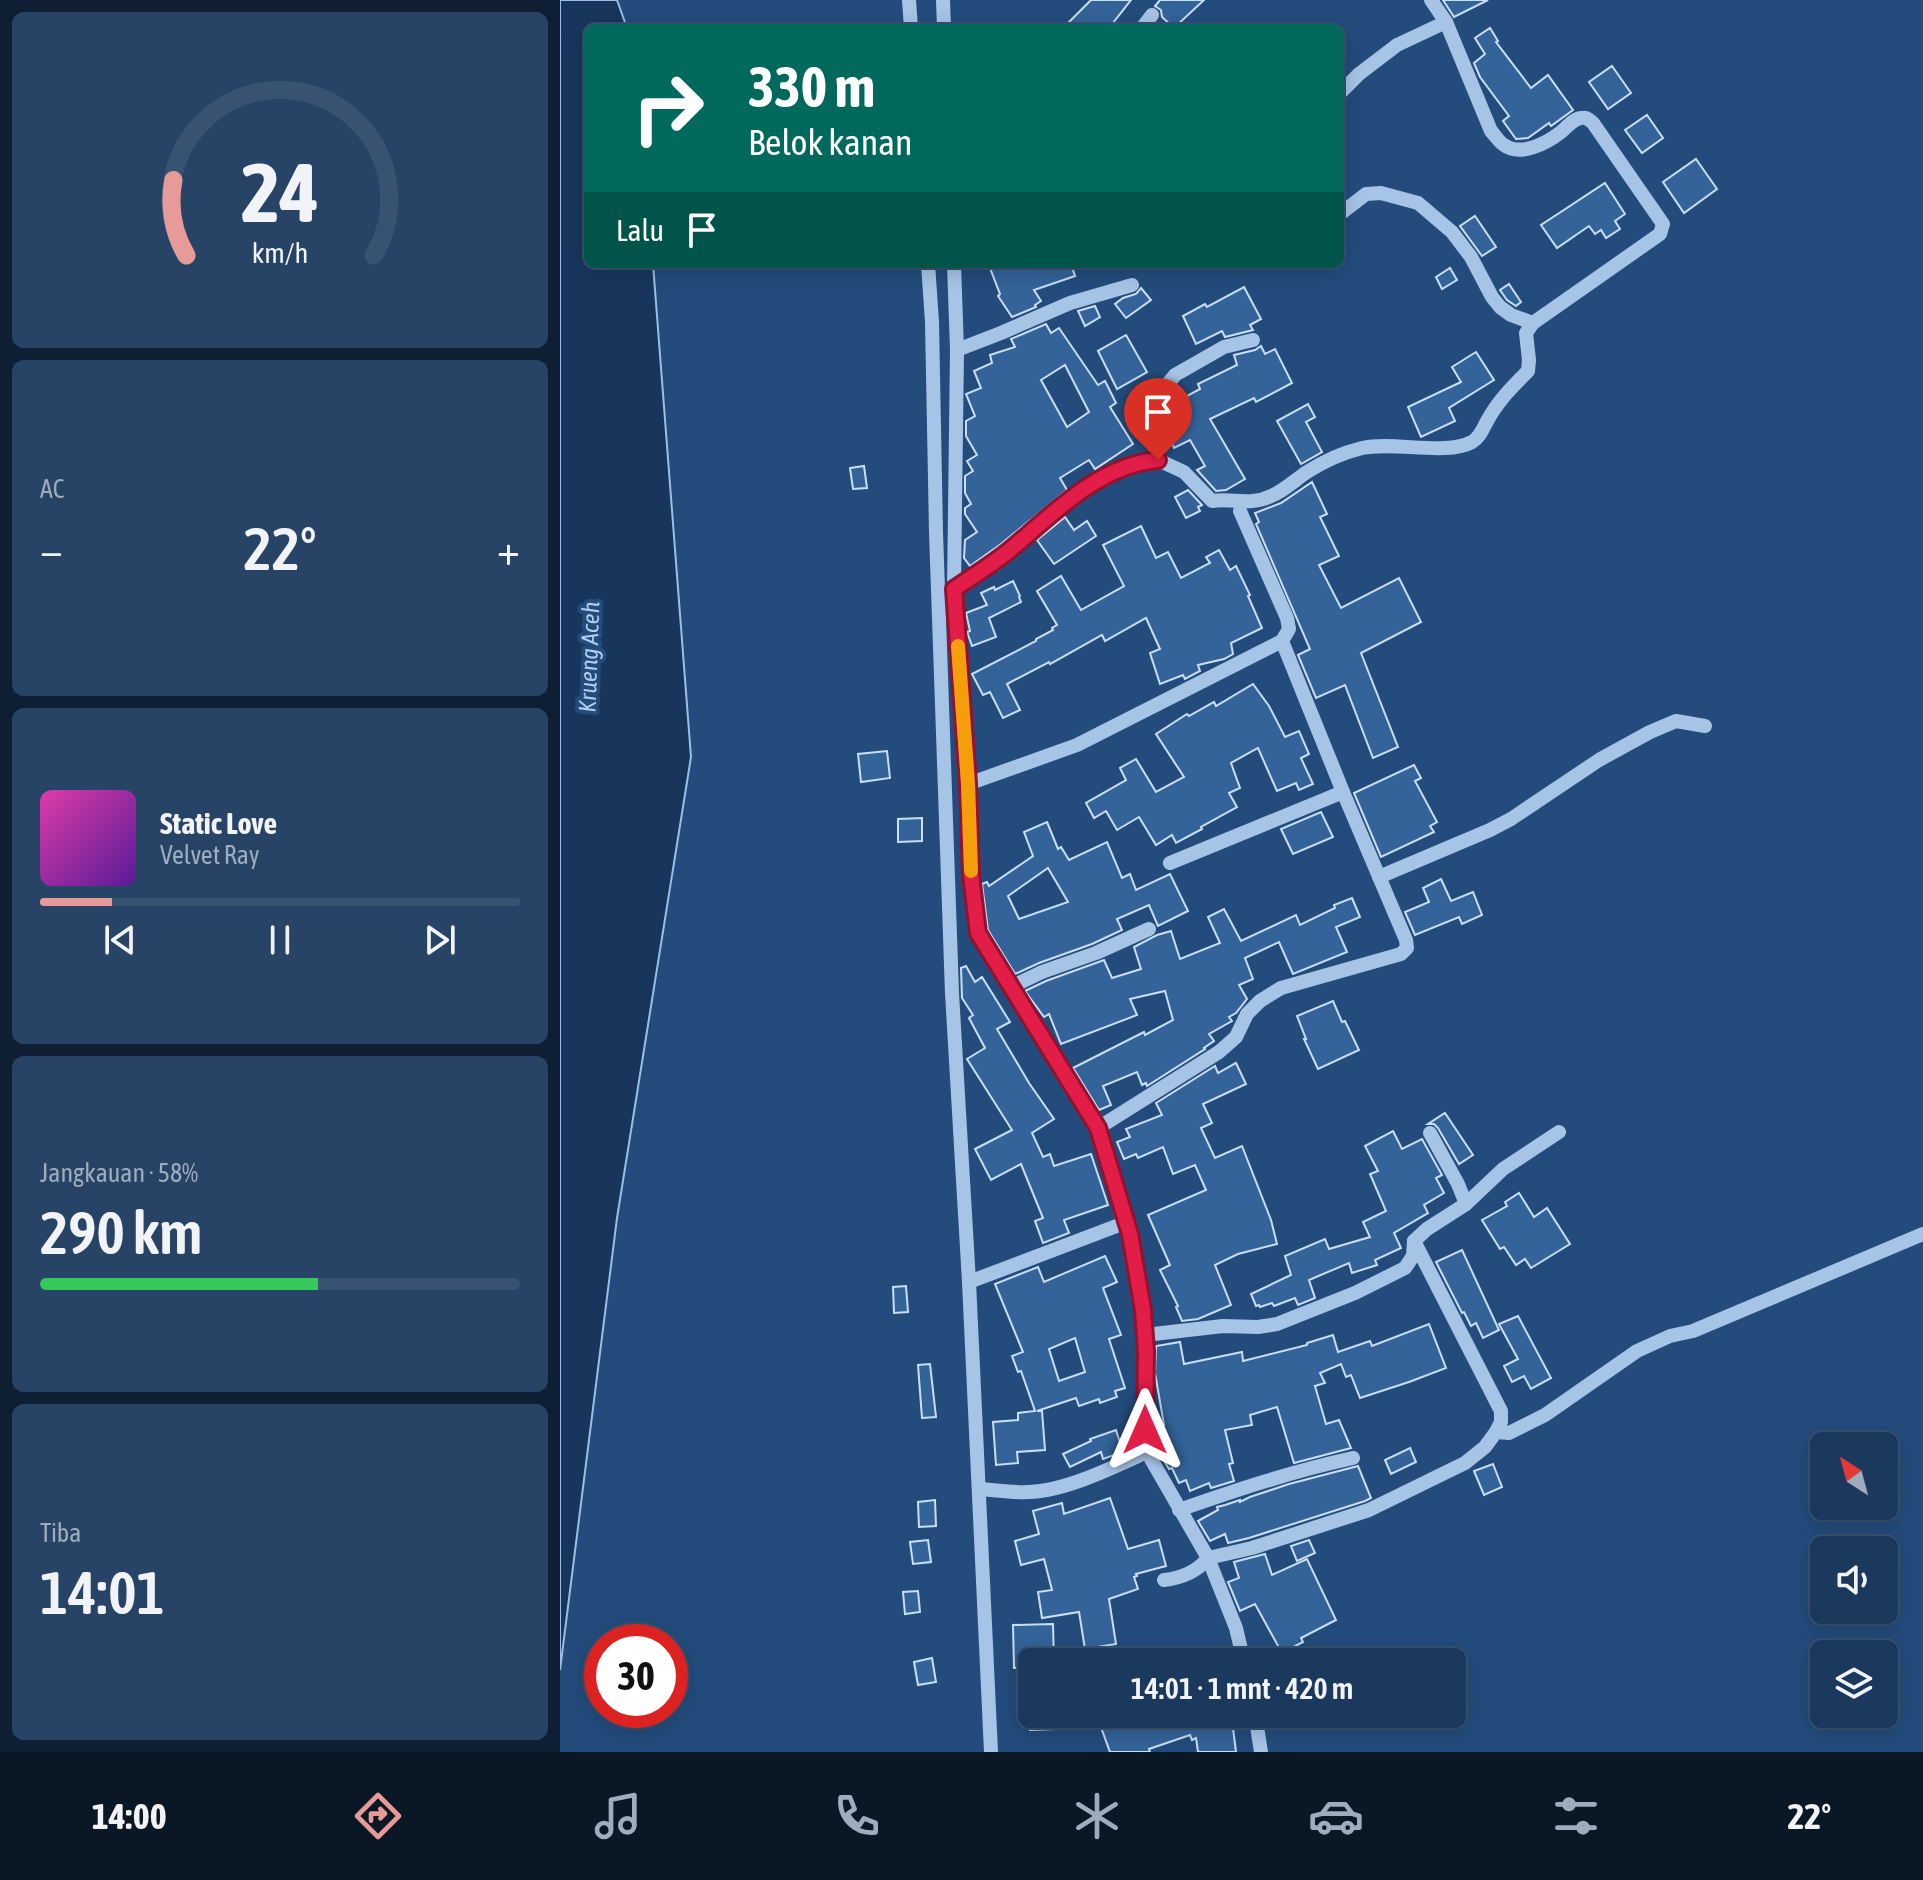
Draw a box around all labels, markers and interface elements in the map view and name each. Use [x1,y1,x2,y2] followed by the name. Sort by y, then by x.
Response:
[748,55,875,119] text: 330 m
[616,56,720,160] icon: right
[748,121,913,163] text: Belok kanan
[241,144,319,240] text: 24
[680,208,724,252] icon: arrive
[616,213,664,247] text: Lalu
[252,236,308,269] text: km/h
[1124,378,1192,460] pin
[1136,390,1180,434] icon: arrive
[40,474,64,504] text: AC
[244,514,316,583] text: 22°
[40,524,63,574] text: −
[497,524,520,574] text: +
[574,601,604,713] water label: Krueng Aceh
[160,806,277,840] text: Static Love
[160,840,260,870] text: Velvet Ray
[98,918,142,962] icon: previous
[258,918,302,962] icon: pause
[418,918,462,962] icon: next
[40,1158,198,1188] text: Jangkauan · 58%
[40,1198,202,1267] text: 290 km
[1103,1388,1187,1472] position arrow
[1810,1432,1898,1520] north arrow
[1810,1432,1898,1728] map controls
[40,1518,81,1548] text: Tiba
[1810,1536,1898,1624] button: sound
[40,1558,165,1627] text: 14:01
[584,1624,688,1728] speed limit sign: 30
[1810,1640,1898,1728] button: layers
[1131,1671,1353,1705] text: 14:01 · 1 mnt · 420 m
[350,1788,406,1844] icon: directions
[590,1788,646,1844] icon: music
[829,1788,885,1844] icon: phone
[1069,1788,1125,1844] icon: climate
[1308,1788,1364,1844] icon: car
[1548,1788,1604,1844] icon: filters
[92,1795,167,1837] text: 14:00
[1787,1795,1831,1837] text: 22°

